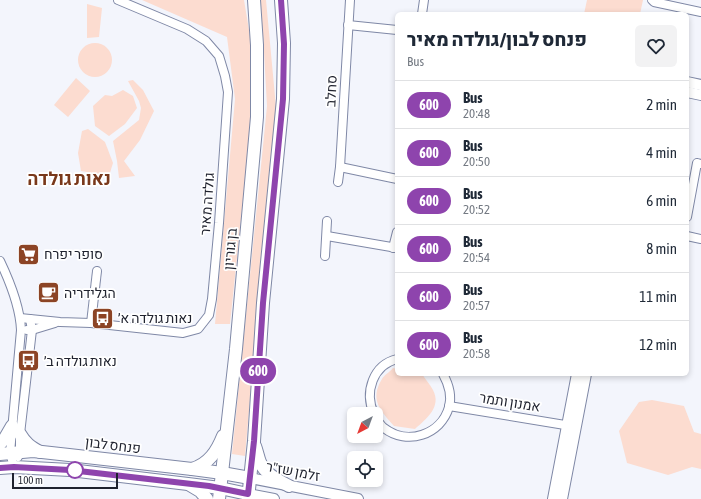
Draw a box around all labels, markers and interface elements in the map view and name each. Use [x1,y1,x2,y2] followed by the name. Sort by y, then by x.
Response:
[635,25,677,67] button: heart
[407,28,587,50] text: פנחס לבון/גולדה מאיר
[407,54,424,69] text: Bus
[322,75,340,107] street label: סחלב
[463,89,483,106] text: Bus
[646,96,677,113] text: 2 min
[419,97,439,113] text: 600
[463,106,490,121] text: 20:48
[463,137,483,154] text: Bus
[646,144,677,161] text: 4 min
[419,145,439,161] text: 600
[463,154,490,169] text: 20:50
[27,168,111,189] district label: נאות גולדה
[197,172,217,236] street label: גולדה מאיר
[463,185,483,202] text: Bus
[646,192,677,209] text: 6 min
[419,193,439,209] text: 600
[463,202,490,217] text: 20:52
[220,227,240,271] street label: בן גוריון
[463,233,483,250] text: Bus
[646,240,677,257] text: 8 min
[15,241,41,267] supermarket icon: סופר יפרח
[419,241,439,257] text: 600
[44,246,103,262] place label: סופר יפרח
[463,250,490,265] text: 20:54
[36,280,62,306] cafe icon: הגלידריה
[463,281,483,298] text: Bus
[64,285,116,301] place label: הגלידריה
[639,288,677,305] text: 11 min
[419,289,439,305] text: 600
[463,298,490,313] text: 20:57
[89,305,115,331] bus stop icon: נאות גולדה א׳
[118,310,192,326] place label: נאות גולדה א׳
[463,329,483,346] text: Bus
[639,336,677,353] text: 12 min
[419,337,439,353] text: 600
[463,346,490,361] text: 20:58
[16,348,42,374] bus stop icon: נאות גולדה ב׳
[44,353,117,369] place label: נאות גולדה ב׳
[235,358,281,384] line badge: 600
[248,363,268,379] text: 600
[478,389,542,415] street label: אמנון ותמר
[347,407,383,443] north arrow
[347,407,383,487] map controls
[84,434,142,456] street label: פנחס לבון
[347,451,383,487] button: locate
[265,458,321,484] street label: זלמן שז"ר
[66,461,84,479] unlabelled marker
[12,471,118,490] scale bar
[18,474,43,486] text: 100 m

